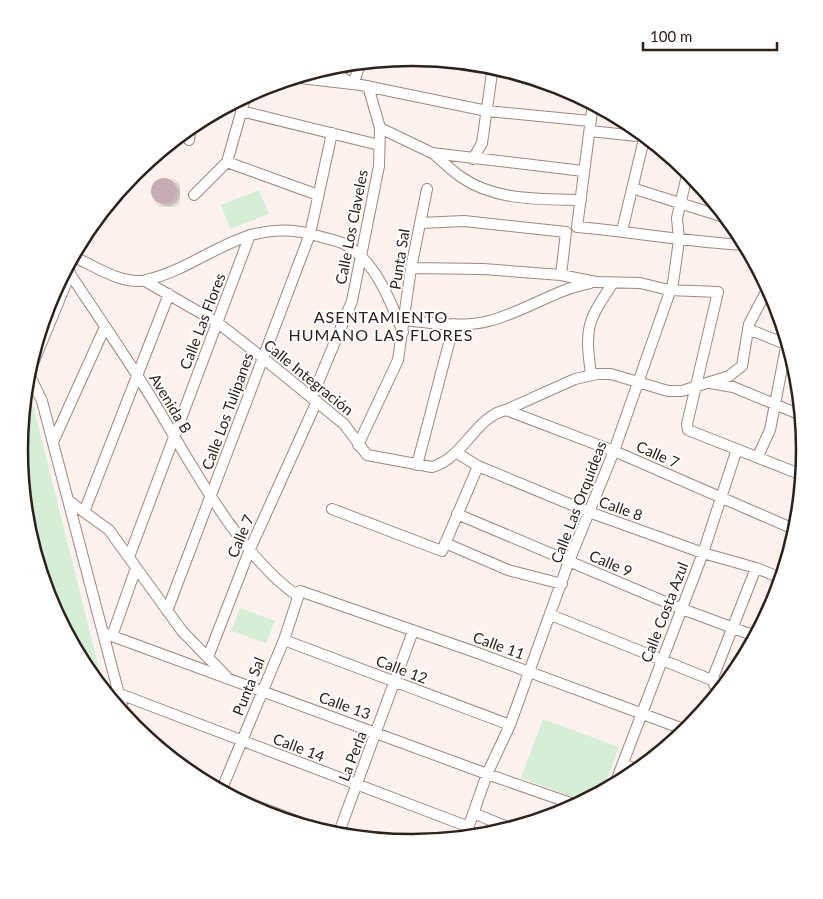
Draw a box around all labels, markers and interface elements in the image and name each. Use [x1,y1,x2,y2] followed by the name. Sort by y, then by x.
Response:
[643,20,777,52] scale bar
[650,27,692,45] text: 100 m
[331,168,371,286] street label: Calle Los Claveles
[385,227,413,291] street label: Punta Sal
[175,270,229,372] street label: Calle Las Flores
[288,307,474,344] district label: ASENTAMIENTO HUMANO LAS FLORES
[261,335,357,419] street label: Calle Integración
[197,350,257,472] street label: Calle Los Tulipanes
[146,370,196,436] street label: Avenida B
[634,437,682,471] street label: Calle 7
[546,438,610,566] street label: Calle Las Orquídeas
[597,492,645,524] street label: Calle 8
[223,511,257,560] street label: Calle 7
[587,546,635,580] street label: Calle 9
[637,559,691,665] street label: Calle Costa Azul
[471,627,527,663] street label: Calle 11
[374,651,430,687] street label: Calle 12
[228,654,268,718] street label: Punta Sal
[317,687,373,723] street label: Calle 13
[271,729,328,765] street label: Calle 14
[334,729,370,783] street label: La Perla

